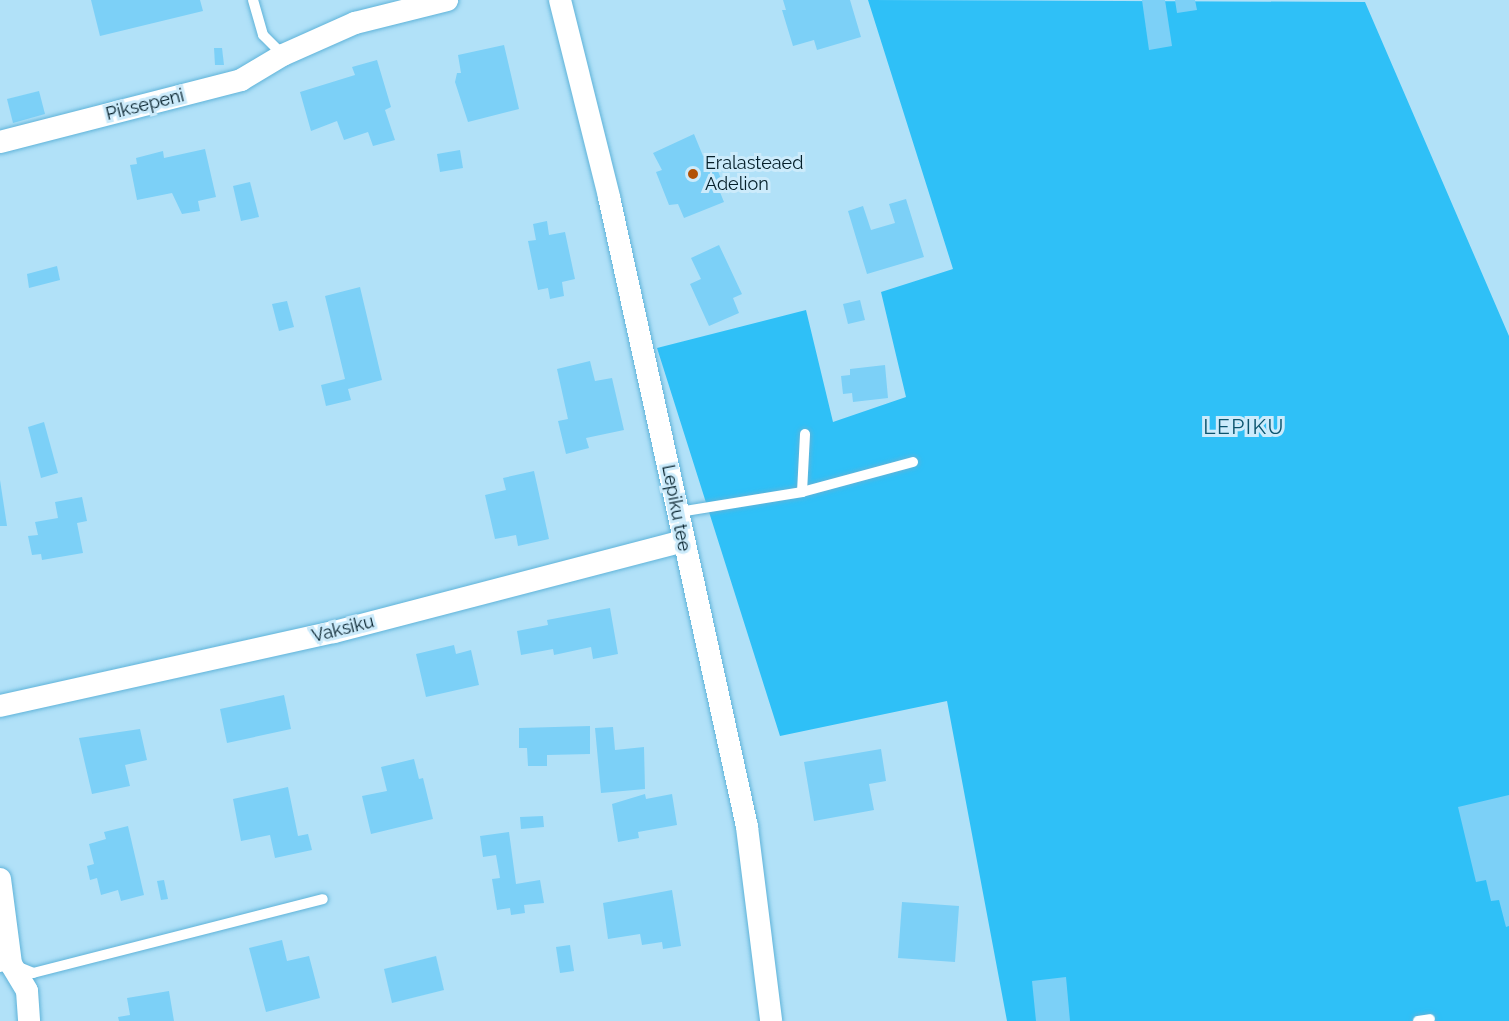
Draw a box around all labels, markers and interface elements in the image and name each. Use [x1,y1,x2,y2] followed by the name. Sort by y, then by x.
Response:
[104,85,186,125] street label: Piksepeni
[705,153,803,195] place label: Eralasteaed Adelion
[686,167,700,181] marker: Eralasteaed Adelion
[1203,414,1285,440] district label: LEPIKU
[657,463,695,553] street label: Lepiku tee
[310,611,376,647] street label: Vaksiku

